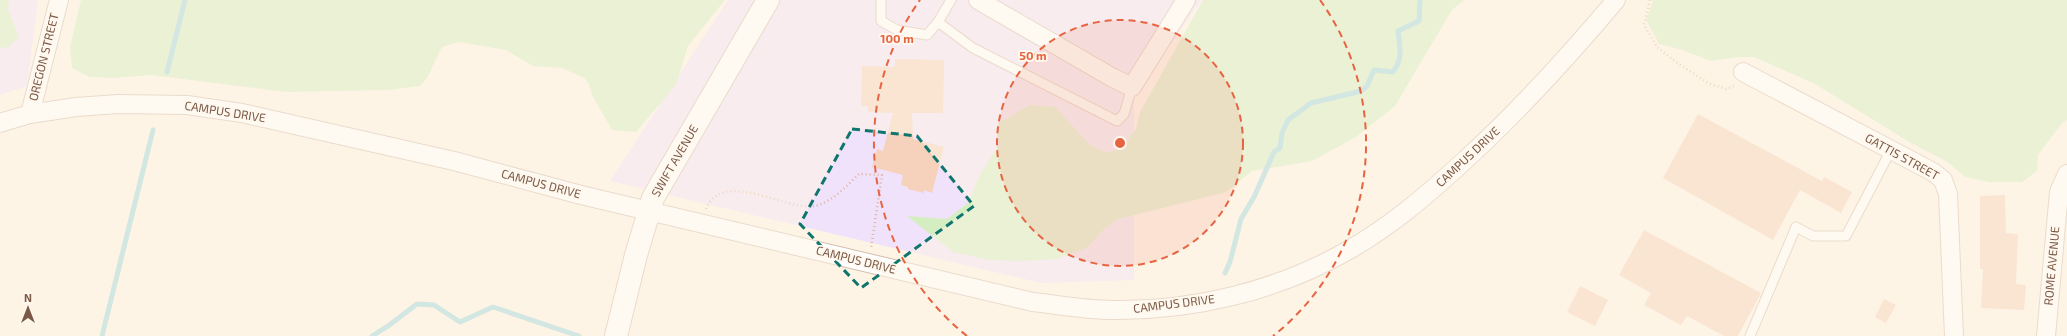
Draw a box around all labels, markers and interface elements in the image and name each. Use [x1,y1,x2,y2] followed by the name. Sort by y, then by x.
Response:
[25,11,61,102] street label: OREGON STREET
[880,31,914,45] text: 100 m
[1019,48,1047,62] text: 50 m
[184,98,267,124] street label: CAMPUS DRIVE
[648,122,701,199] street label: SWIFT AVENUE
[1433,123,1502,189] street label: CAMPUS DRIVE
[1863,130,1942,182] street label: GATTIS STREET
[1113,136,1127,150] centre of rings
[500,166,583,200] street label: CAMPUS DRIVE
[2041,226,2061,306] street label: ROME AVENUE
[815,242,898,276] street label: CAMPUS DRIVE
[8,288,48,328] north arrow
[24,291,32,304] text: N
[1132,291,1216,315] street label: CAMPUS DRIVE

